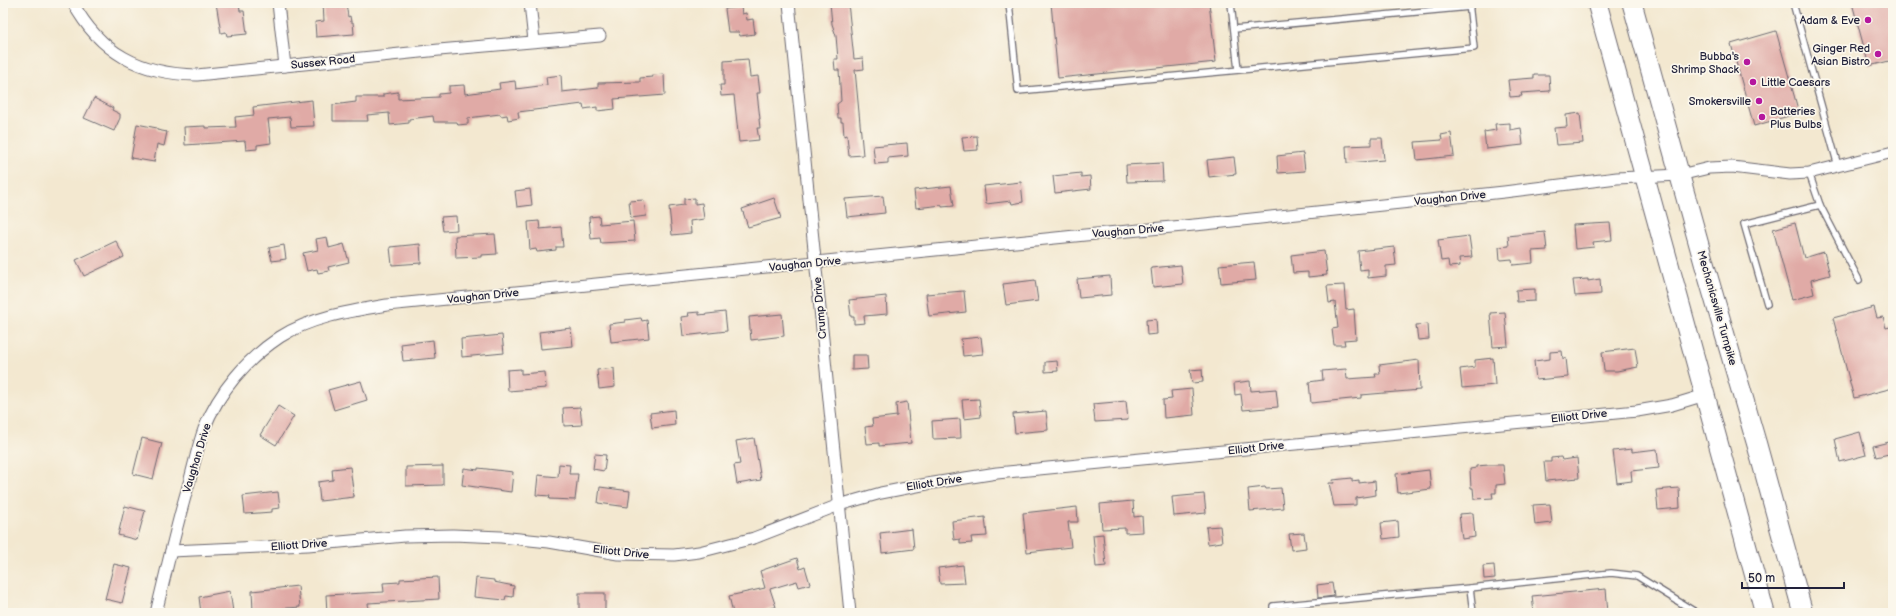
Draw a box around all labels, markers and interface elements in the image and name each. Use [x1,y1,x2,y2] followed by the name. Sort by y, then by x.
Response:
[1800,14,1860,27] place label: Adam & Eve
[1863,15,1873,25] marker: Adam & Eve
[1811,42,1870,68] place label: Ginger Red Asian Bistro
[1873,49,1883,59] marker: Ginger Red Asian Bistro
[1671,50,1740,76] place label: Bubba's Shrimp Shack
[290,52,356,72] street label: Sussex Road
[1742,57,1752,67] marker: Bubba's Shrimp Shack
[1761,76,1831,89] place label: Little Caesars
[1748,77,1758,87] marker: Little Caesars
[1689,95,1751,108] place label: Smokersville
[1754,96,1764,106] marker: Smokersville
[1770,105,1822,131] place label: Batteries Plus Bulbs
[1757,112,1767,122] marker: Batteries Plus Bulbs
[1414,188,1487,208] street label: Vaughan Drive
[1092,221,1165,241] street label: Vaughan Drive
[1694,249,1740,367] street label: Mechanicsville Turnpike
[769,254,842,274] street label: Vaughan Drive
[811,276,829,340] street label: Crump Drive
[447,286,520,306] street label: Vaughan Drive
[1550,407,1608,425] street label: Elliott Drive
[180,421,214,494] street label: Vaughan Drive
[1227,439,1285,457] street label: Elliott Drive
[905,472,963,494] street label: Elliott Drive
[270,537,328,553] street label: Elliott Drive
[592,543,650,561] street label: Elliott Drive
[1742,564,1844,590] scale bar
[1748,571,1775,586] text: 50 m

